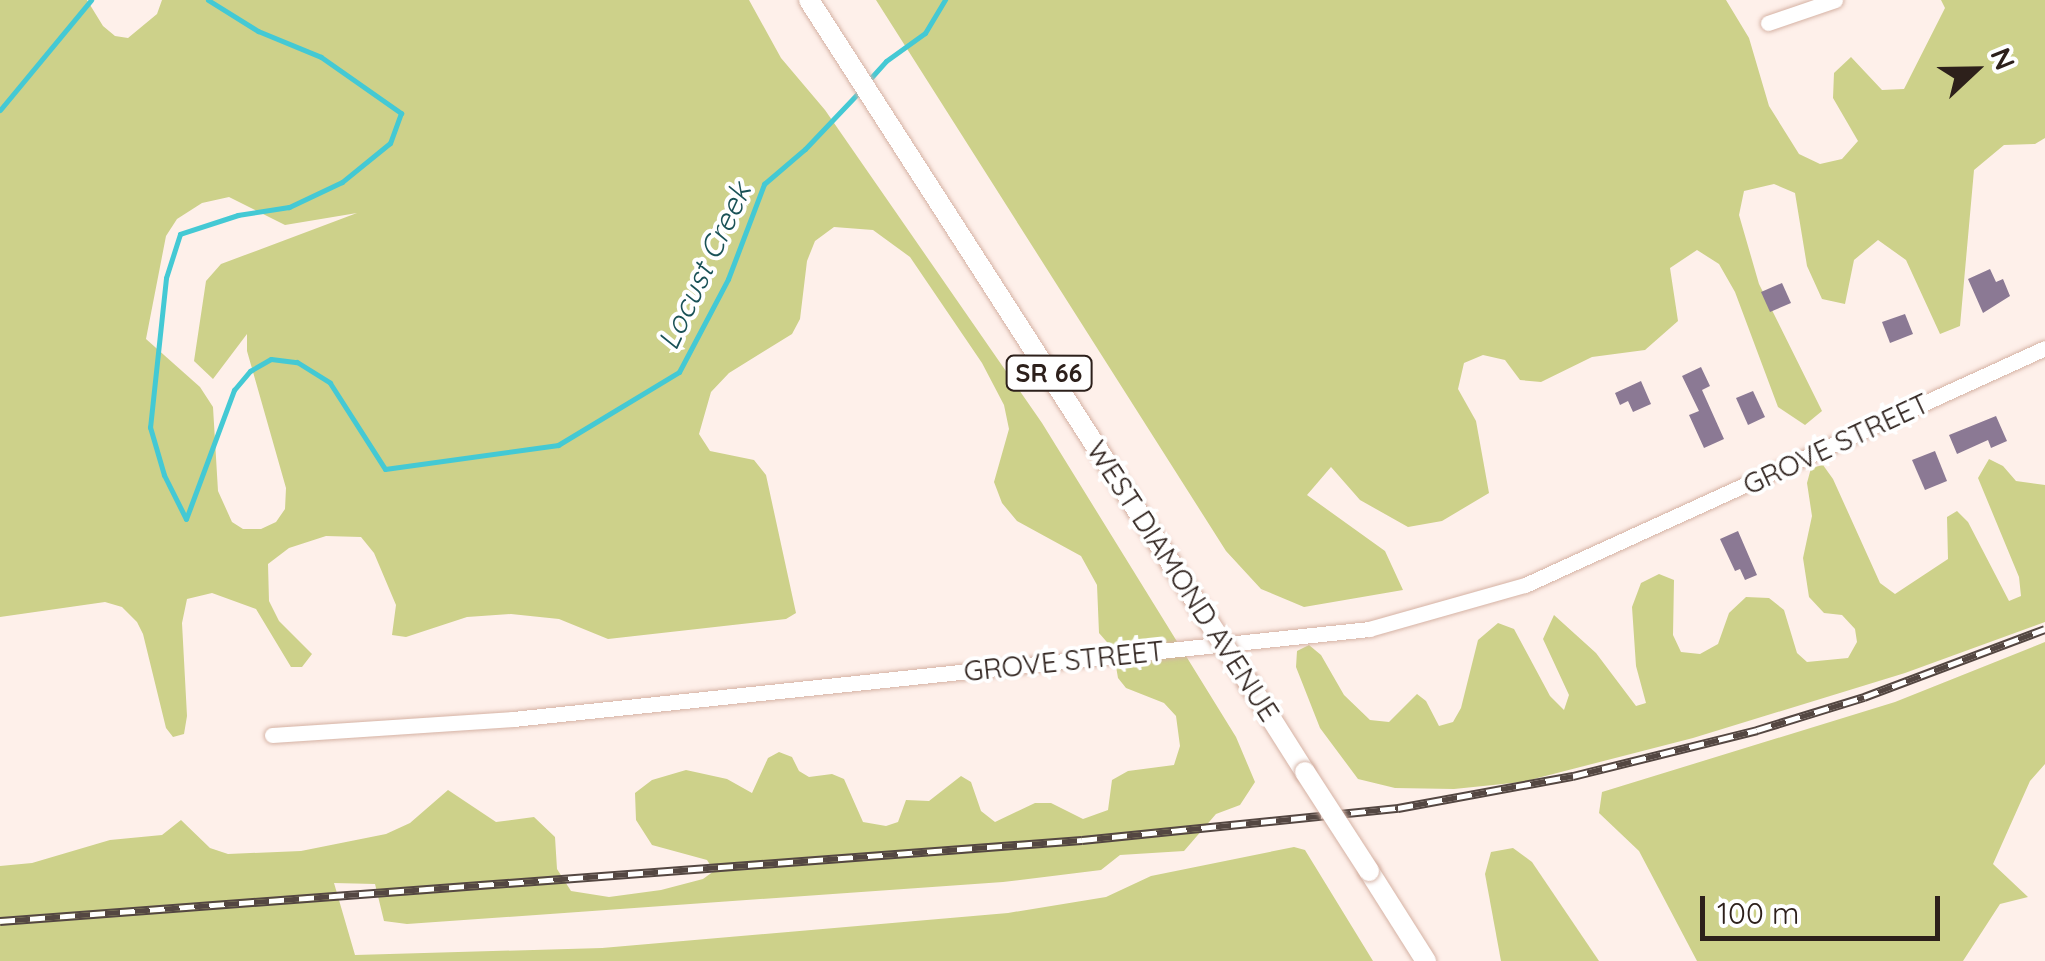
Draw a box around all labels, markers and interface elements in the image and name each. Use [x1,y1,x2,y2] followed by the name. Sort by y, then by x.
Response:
[1925,20,2025,120] north arrow
[1983,42,2023,75] text: N
[650,177,758,355] water label: Locust Creek
[1004,353,1094,393] road number: SR 66
[1738,386,1934,502] street label: GROVE STREET
[1080,434,1286,728] street label: WEST DIAMOND AVENUE
[962,634,1166,688] street label: GROVE STREET
[1705,876,1945,938] scale bar
[1717,894,1799,932] text: 100 m

